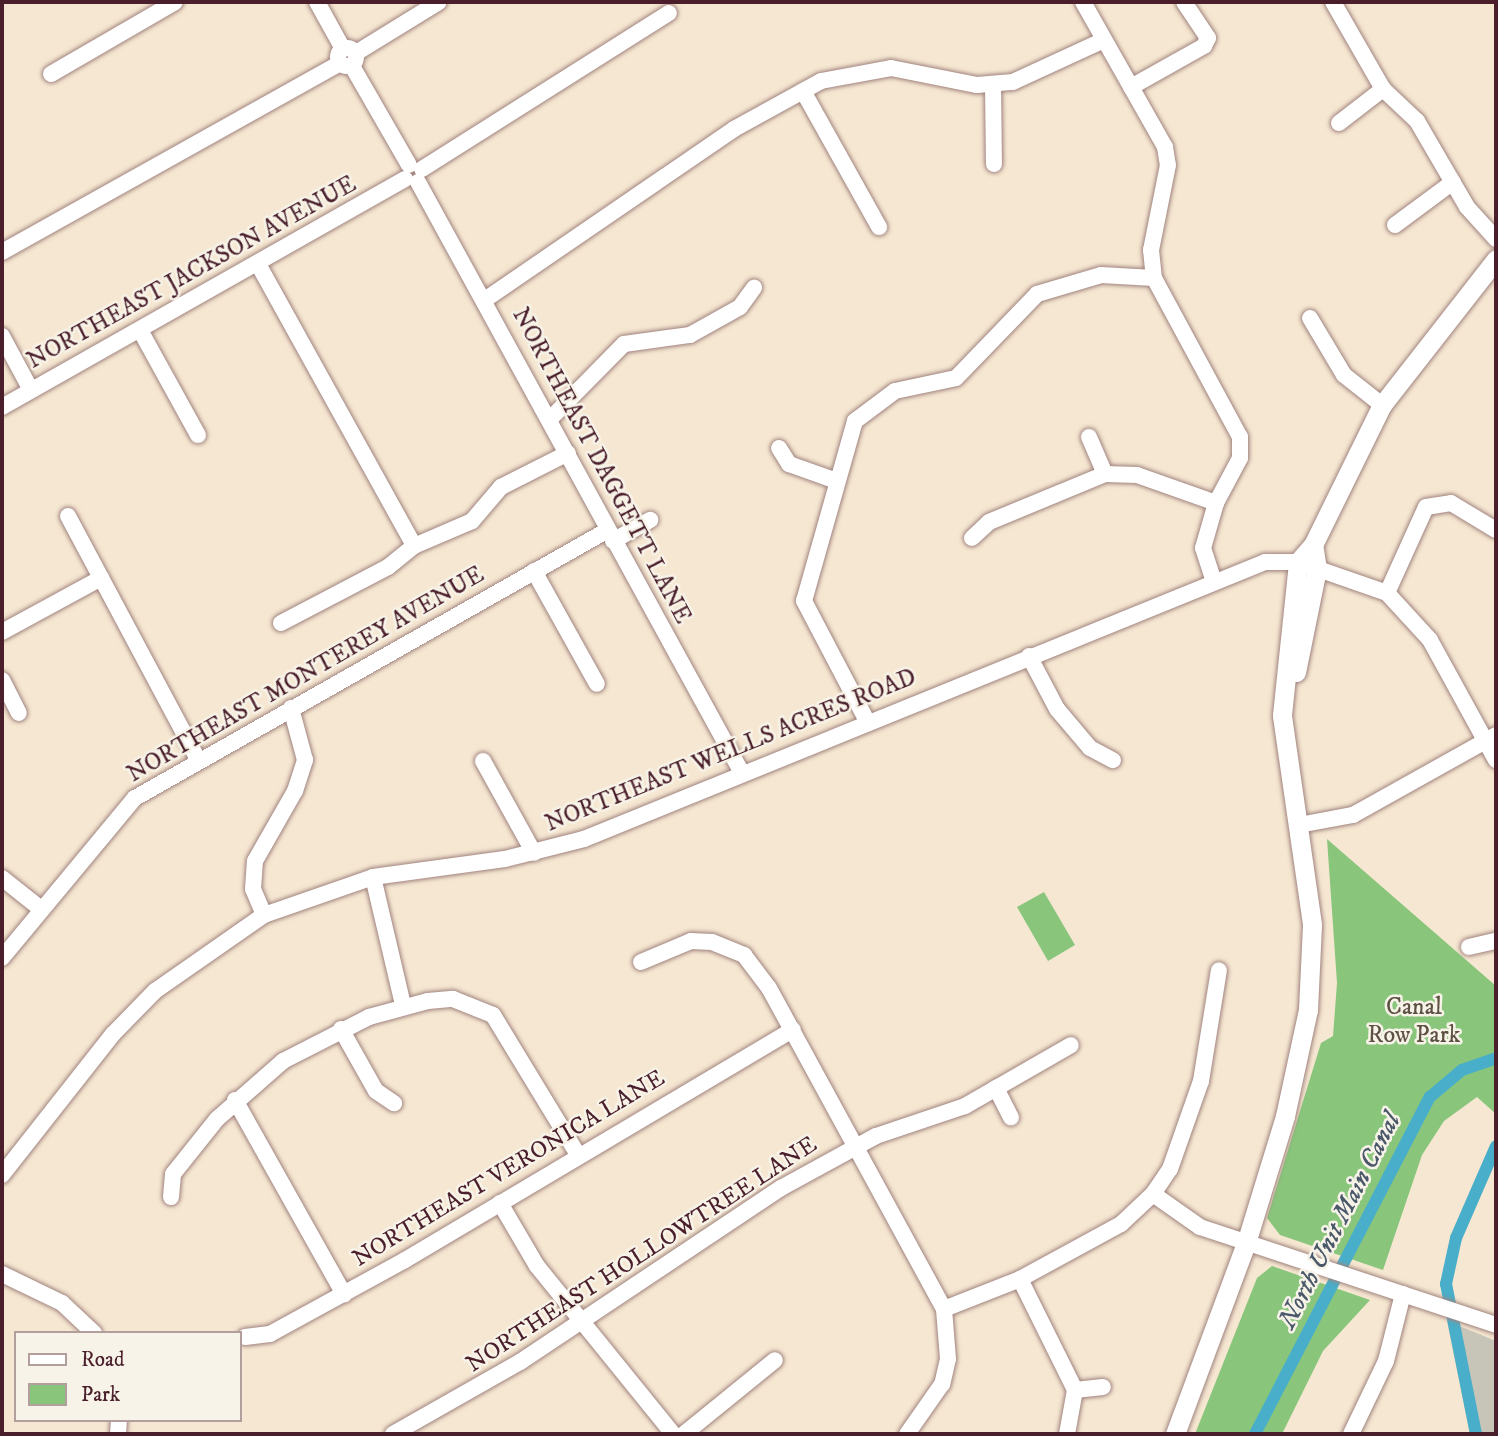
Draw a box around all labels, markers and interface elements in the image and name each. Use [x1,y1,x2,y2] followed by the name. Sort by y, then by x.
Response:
[22,170,362,376] street label: NORTHEAST JACKSON AVENUE
[505,303,697,629] street label: NORTHEAST DAGGETT LANE
[122,561,490,789] street label: NORTHEAST MONTEREY AVENUE
[541,663,921,839] street label: NORTHEAST WELLS ACRES ROAD
[1368,994,1460,1050] park label: Canal Row Park
[348,1064,670,1274] street label: NORTHEAST VERONICA LANE
[1272,1108,1408,1334] water label: North Unit Main Canal
[461,1131,823,1379] street label: NORTHEAST HOLLOWTREE LANE
[14,1331,242,1422] legend
[81,1347,125,1373] text: Road
[81,1382,120,1408] text: Park

